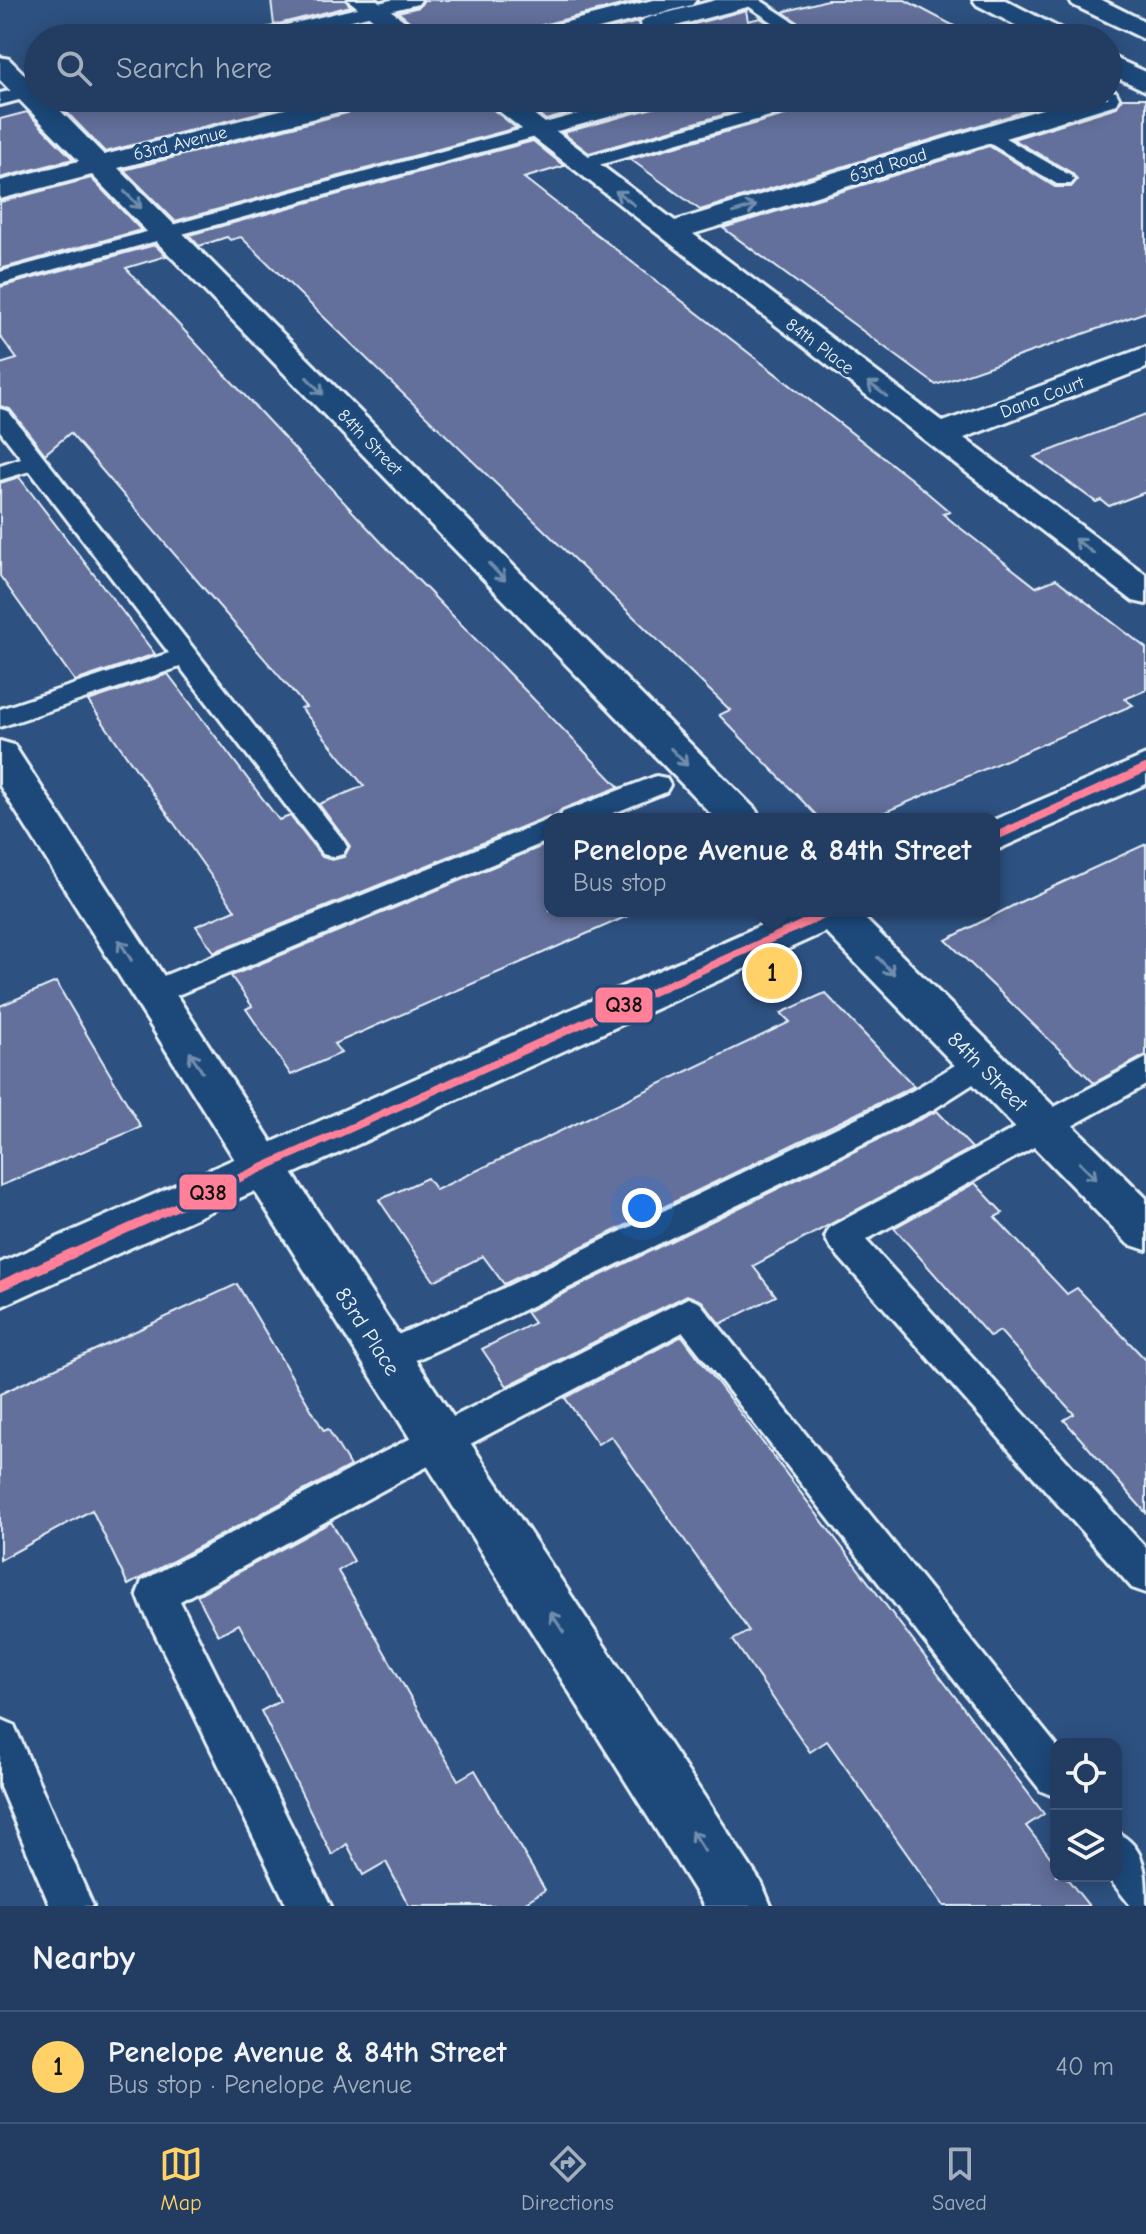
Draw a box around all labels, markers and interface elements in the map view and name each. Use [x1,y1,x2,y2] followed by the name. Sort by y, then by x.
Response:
[24,24,1122,112] search box
[52,46,96,90] icon: search
[116,51,272,86] text: Search here
[131,122,229,165] street label: 63rd Avenue
[847,144,929,187] street label: 63rd Road
[615,189,636,206] one-way arrow
[123,191,143,210] one-way arrow
[731,201,757,216] one-way arrow
[782,314,858,379] street label: 84th Place
[997,372,1088,423] street label: Dana Court
[305,376,324,395] one-way arrow
[866,380,888,397] one-way arrow
[333,405,407,480] street label: 84th Street
[1074,537,1095,554] one-way arrow
[487,562,506,581] one-way arrow
[670,747,689,767] one-way arrow
[544,813,1000,917] popup
[573,833,971,868] text: Penelope Avenue & 84th Street
[573,868,667,898] text: Bus stop
[116,939,133,961] one-way arrow
[746,943,798,1003] pin: 1
[876,956,895,976] one-way arrow
[594,986,654,1024] line badge: Q38
[605,992,643,1018] text: Q38
[942,1026,1033,1118] street label: 84th Street
[187,1051,204,1073] one-way arrow
[1078,1161,1097,1180] one-way arrow
[178,1173,238,1211] line badge: Q38
[189,1180,227,1206] text: Q38
[622,1188,662,1228] your location
[329,1283,405,1380] street label: 83rd Place
[548,1611,564,1634] one-way arrow
[1050,1738,1122,1882] map controls
[1050,1738,1122,1810] button: locate
[1050,1810,1122,1882] button: layers
[689,1830,706,1852] one-way arrow
[32,1938,135,1978] text: Nearby
[108,2035,507,2070] text: Penelope Avenue & 84th Street
[53,2052,63,2082] text: 1
[1055,2052,1114,2082] text: 40 m
[108,2070,412,2100] text: Bus stop · Penelope Avenue
[159,2142,203,2216] tab: Map
[521,2142,614,2216] tab: Directions
[932,2142,987,2216] tab: Saved

